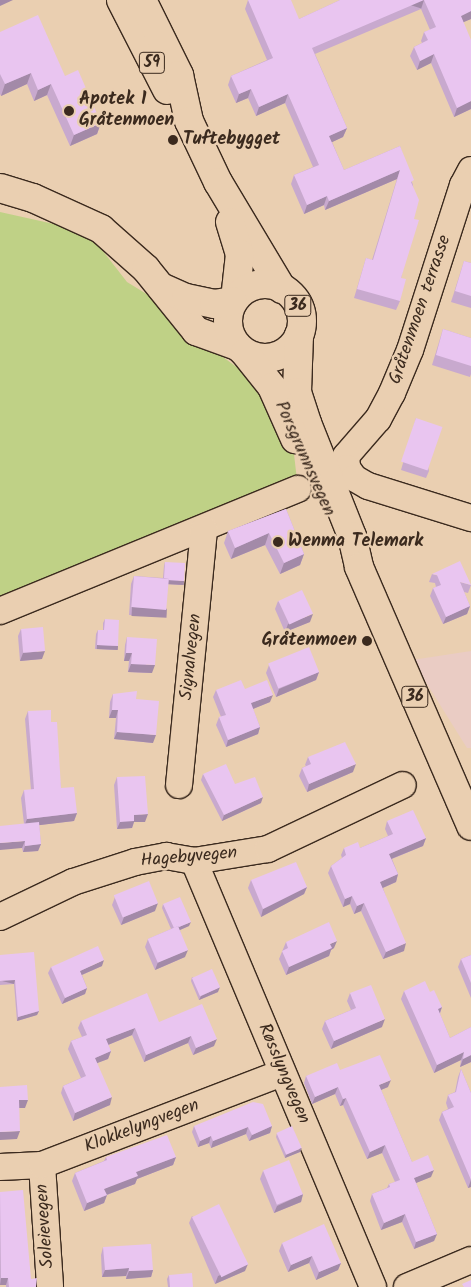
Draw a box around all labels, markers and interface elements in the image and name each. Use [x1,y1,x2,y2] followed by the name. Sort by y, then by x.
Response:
[138,49,166,76] road number: 59
[79,90,174,132] place label: Apotek 1 Gråtenmoen
[63,105,75,117] marker: Apotek 1 Gråtenmoen
[183,129,280,151] place label: Tuftebygget
[167,134,179,146] marker: Tuftebygget
[385,233,457,387] street label: Gråtenmoen terrasse
[284,292,312,320] road number: 36
[269,398,339,520] street label: Porsgrunnsvegen
[288,531,423,553] place label: Wenma Telemark
[272,536,284,548] marker: Wenma Telemark
[177,613,207,701] street label: Signalvegen
[262,630,357,652] place label: Gråtenmoen
[361,635,373,647] marker: Gråtenmoen
[401,684,429,710] road number: 36
[140,843,238,873] street label: Hagebyvegen
[252,1021,314,1127] street label: Røsslyngvegen
[82,1095,202,1159] street label: Klokkelyngvegen
[32,1183,60,1269] street label: Soleievegen

